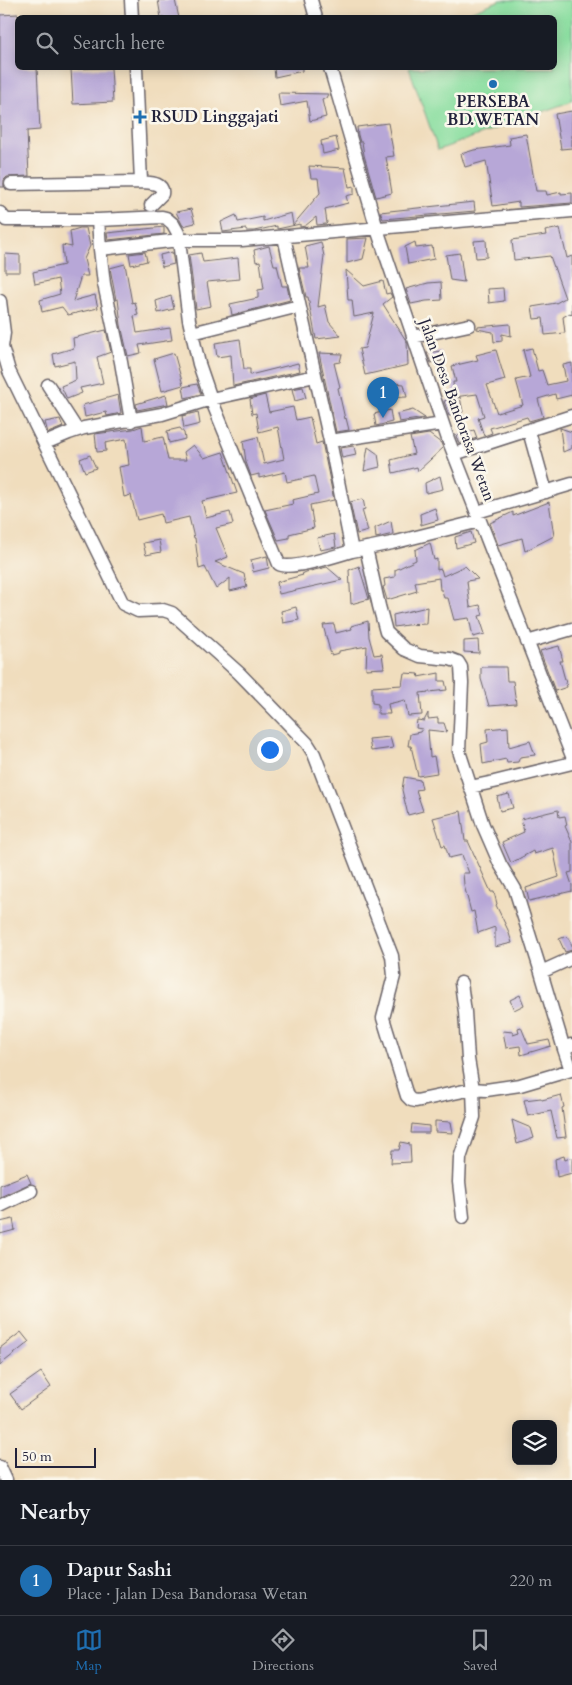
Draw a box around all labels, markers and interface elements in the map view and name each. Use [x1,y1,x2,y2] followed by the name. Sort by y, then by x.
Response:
[15,15,557,70] search box
[33,29,61,57] icon: search
[73,30,165,56] text: Search here
[487,78,499,90] marker: PERSEBA BD.WETAN
[447,91,539,131] place label: PERSEBA BD.WETAN
[151,106,279,128] place label: RSUD Linggajati
[133,110,147,124] marker: RSUD Linggajati
[413,314,500,504] street label: Jalan Desa Bandorasa Wetan
[367,377,399,418] pin: 1
[257,737,283,763] your location
[512,1420,557,1465] map controls
[512,1420,557,1465] button: layers
[15,1445,96,1468] scale bar
[22,1447,52,1466] text: 50 m
[20,1498,91,1527] text: Nearby
[67,1557,172,1583] text: Dapur Sashi
[32,1570,40,1592] text: 1
[510,1570,552,1592] text: 220 m
[67,1583,308,1605] text: Place · Jalan Desa Bandorasa Wetan
[75,1626,103,1675] tab: Map
[252,1626,314,1675] tab: Directions
[463,1626,497,1675] tab: Saved

